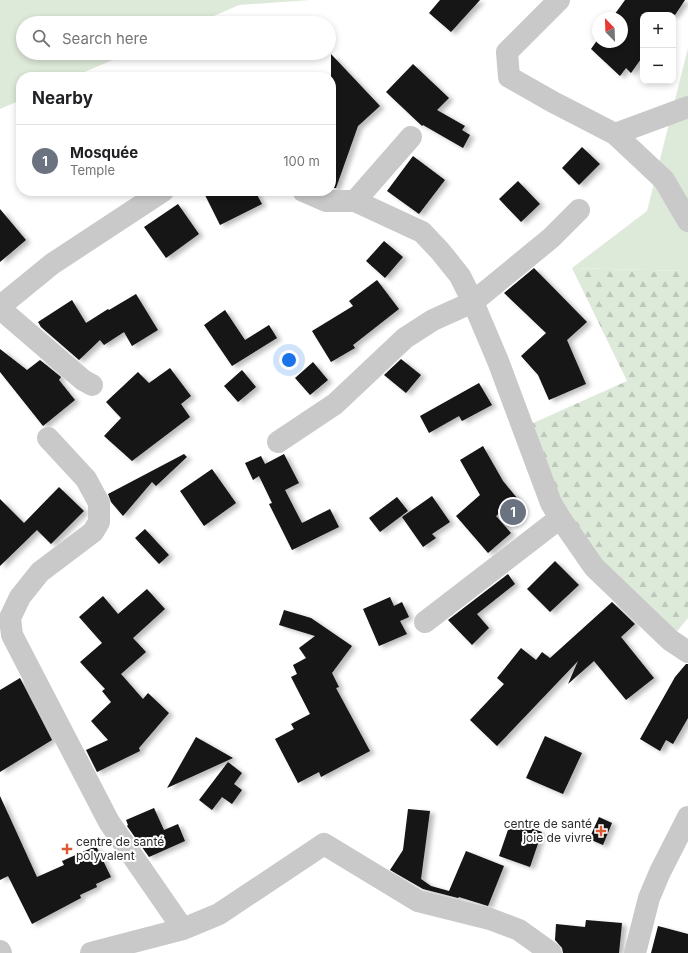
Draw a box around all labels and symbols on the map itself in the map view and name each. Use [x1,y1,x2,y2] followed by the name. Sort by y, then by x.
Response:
[592,12,628,48] north arrow
[279,350,299,370] your location
[500,497,526,527] pin: 1
[504,816,592,845] place label: centre de santé joie de vivre
[595,825,607,837] marker: centre de santé joie de vivre
[76,834,164,863] place label: centre de santé polyvalent
[61,843,73,855] marker: centre de santé polyvalent

